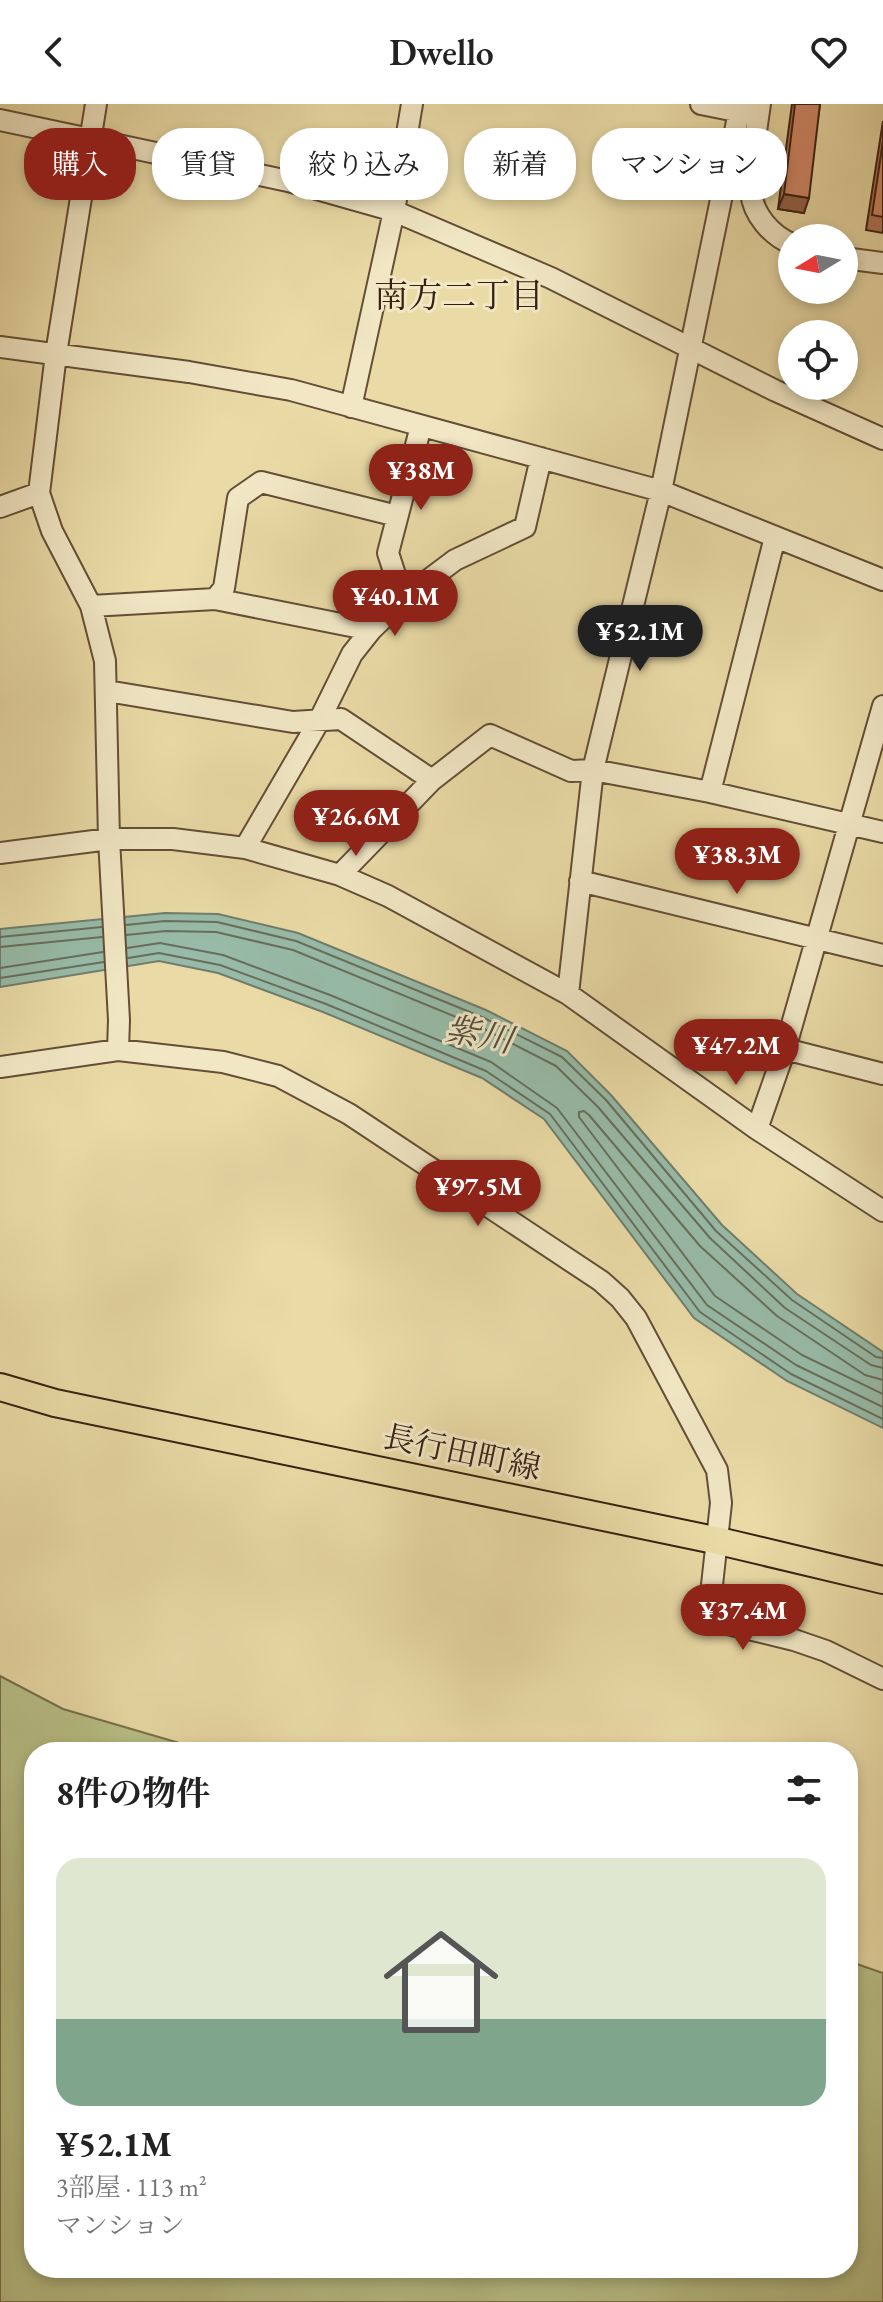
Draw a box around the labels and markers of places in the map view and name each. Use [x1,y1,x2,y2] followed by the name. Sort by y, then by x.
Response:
[374,444,468,512] pin: ¥38M
[330,570,460,638] pin: ¥40.1M
[575,605,705,673] pin: ¥52.1M
[291,790,421,858] pin: ¥26.6M
[672,828,802,896] pin: ¥38.3M
[671,1019,801,1087] pin: ¥47.2M
[413,1160,543,1228] pin: ¥97.5M
[678,1584,808,1652] pin: ¥37.4M

